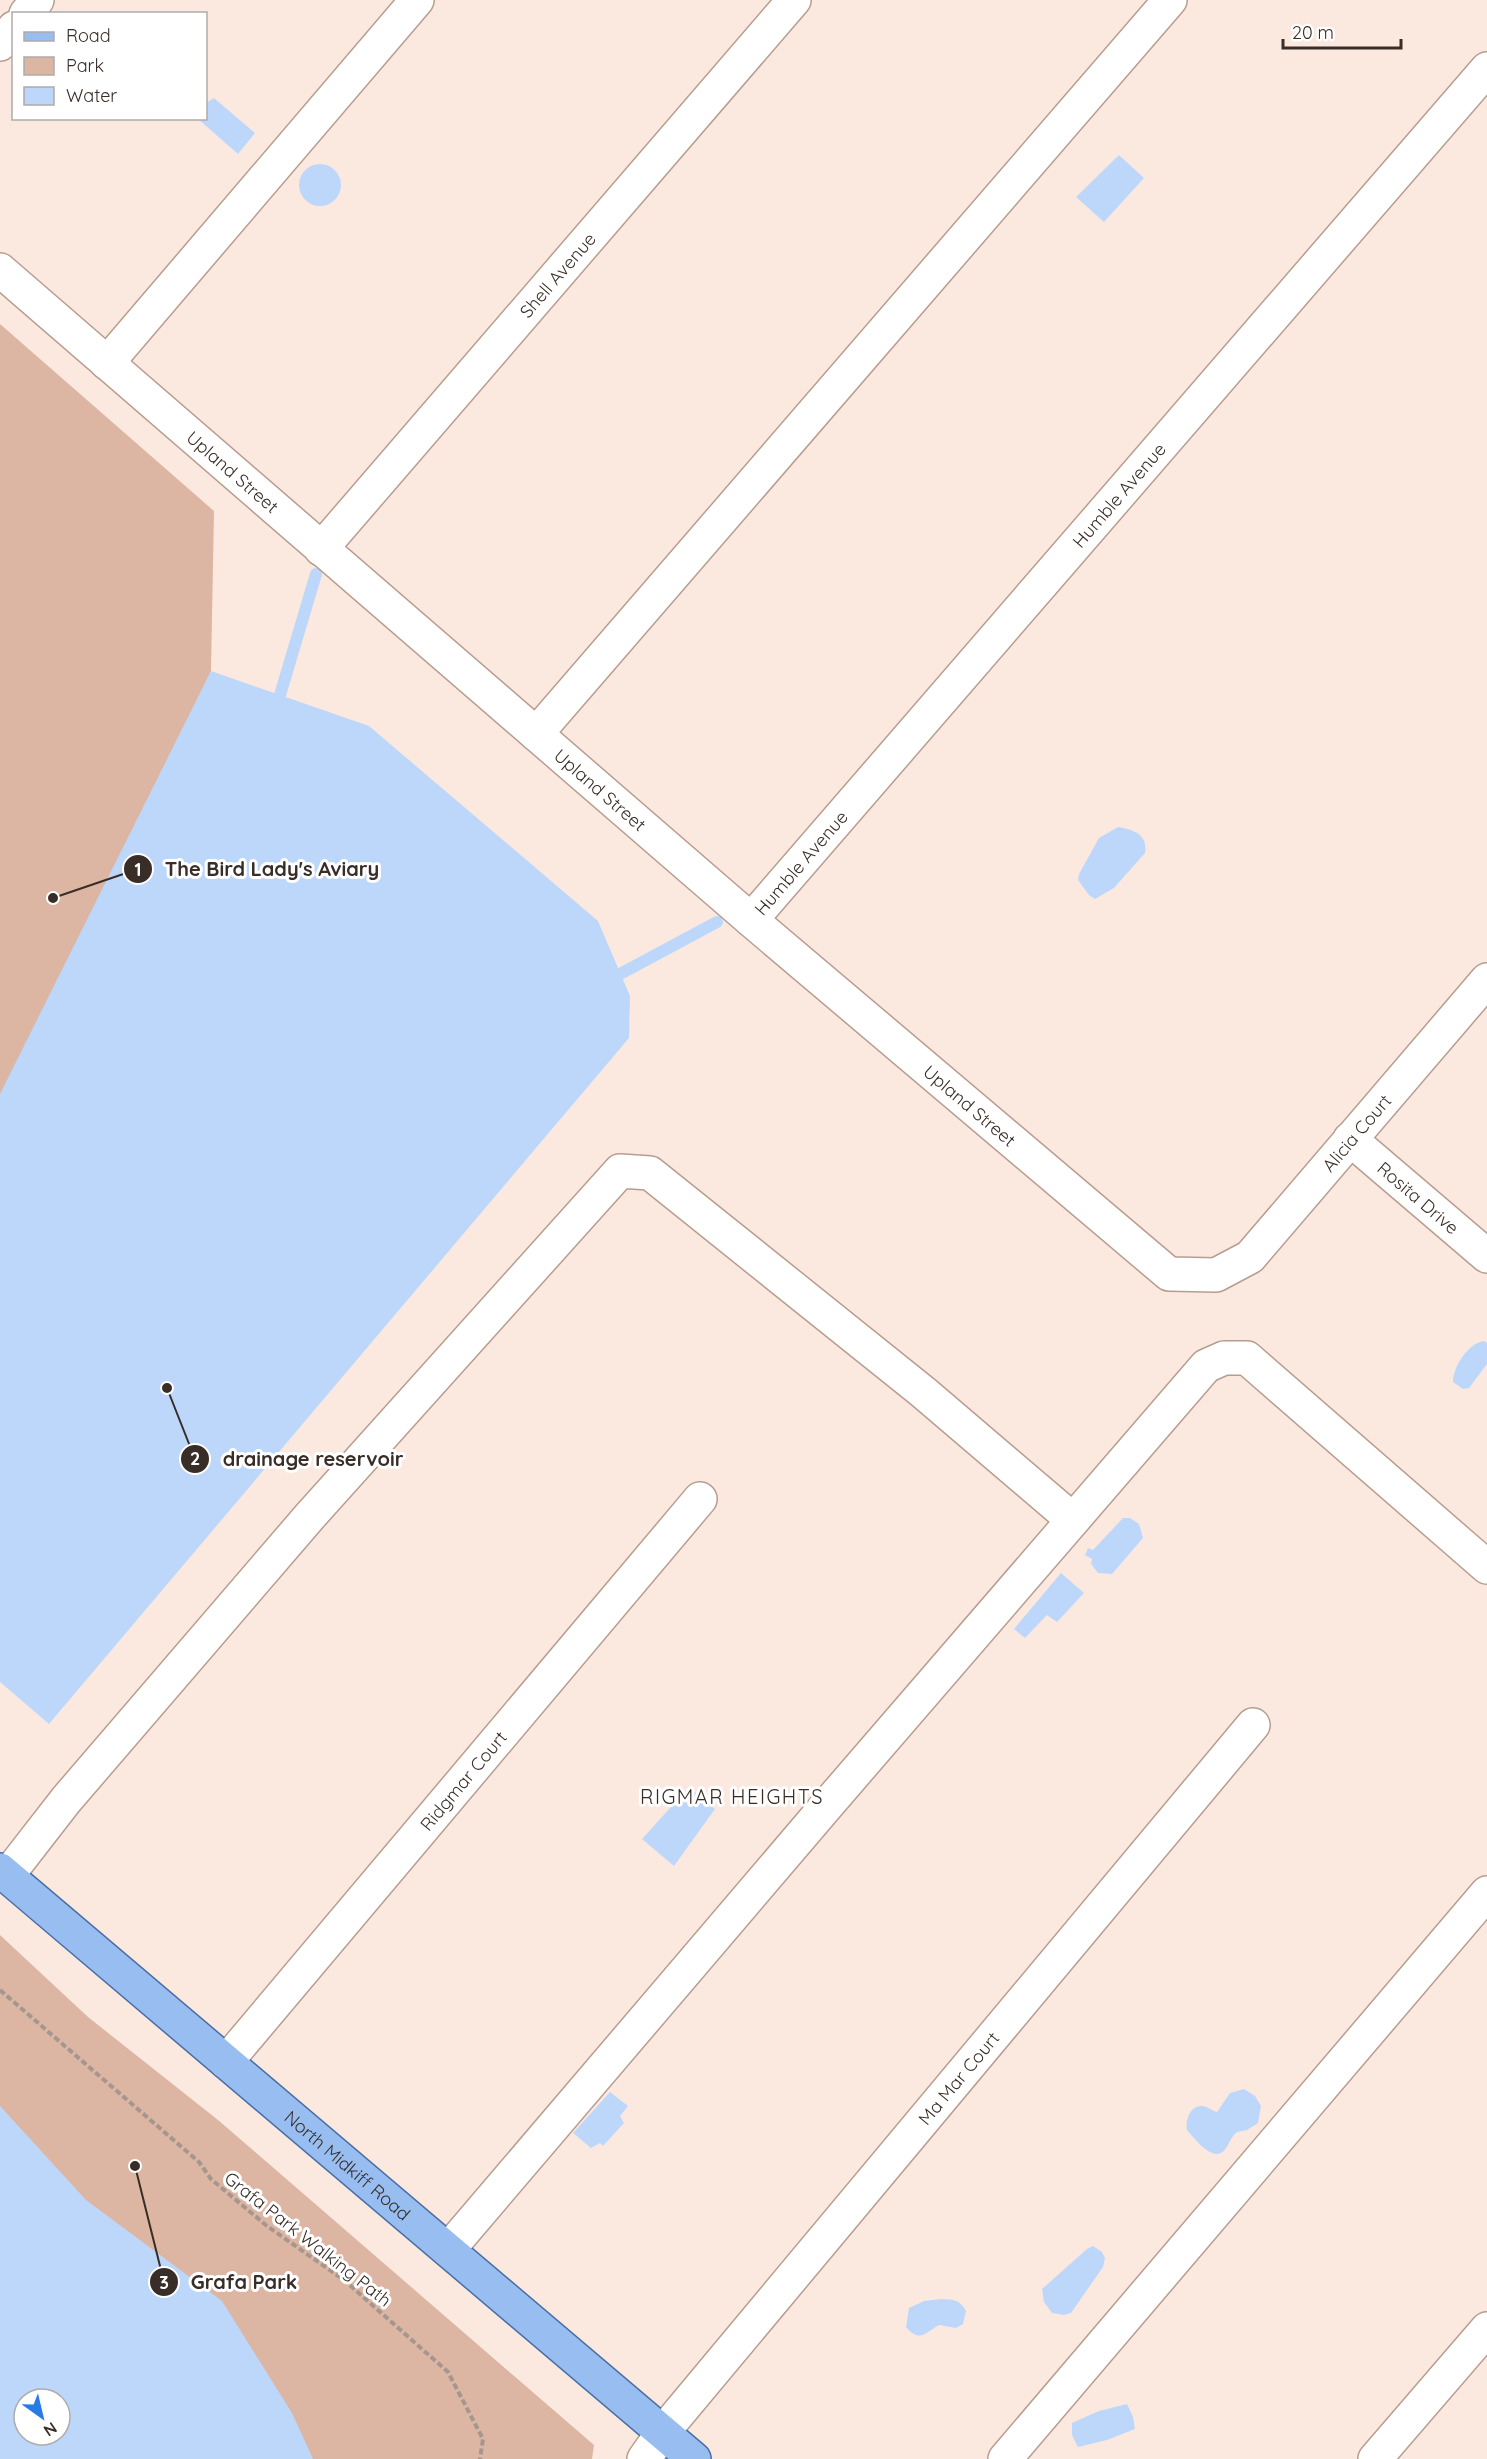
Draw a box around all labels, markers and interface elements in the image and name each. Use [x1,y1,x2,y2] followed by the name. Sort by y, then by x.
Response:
[12,12,207,120] legend
[1283,12,1402,50] scale bar
[1292,21,1334,44] text: 20 m
[66,24,111,47] text: Road
[66,54,104,77] text: Park
[66,84,117,107] text: Water
[514,227,600,322] street label: Shell Avenue
[182,425,284,518] street label: Upland Street
[1067,438,1170,552] street label: Humble Avenue
[550,744,651,836] street label: Upland Street
[749,805,852,920] street label: Humble Avenue
[123,850,392,888] callout: The Bird Lady's Aviary
[165,856,379,881] text: The Bird Lady's Aviary
[134,858,142,881] text: 1
[919,1060,1021,1151] street label: Upland Street
[1317,1089,1396,1176] street label: Alicia Court
[1373,1156,1464,1239] street label: Rosita Drive
[180,1440,415,1478] callout: drainage reservoir
[223,1446,404,1471] text: drainage reservoir
[190,1447,200,1470] text: 2
[415,1726,511,1835] street label: Ridgmar Court
[640,1784,824,1809] district label: RIGMAR HEIGHTS
[913,2027,1004,2129] street label: Ma Mar Court
[280,2105,415,2225] street label: North Midkiff Road
[220,2167,396,2311] street label: Grafa Park Walking Path
[149,2263,309,2301] callout: Grafa Park
[159,2271,169,2294] text: 3
[12,2387,72,2447] north arrow
[40,2418,61,2441] text: N

